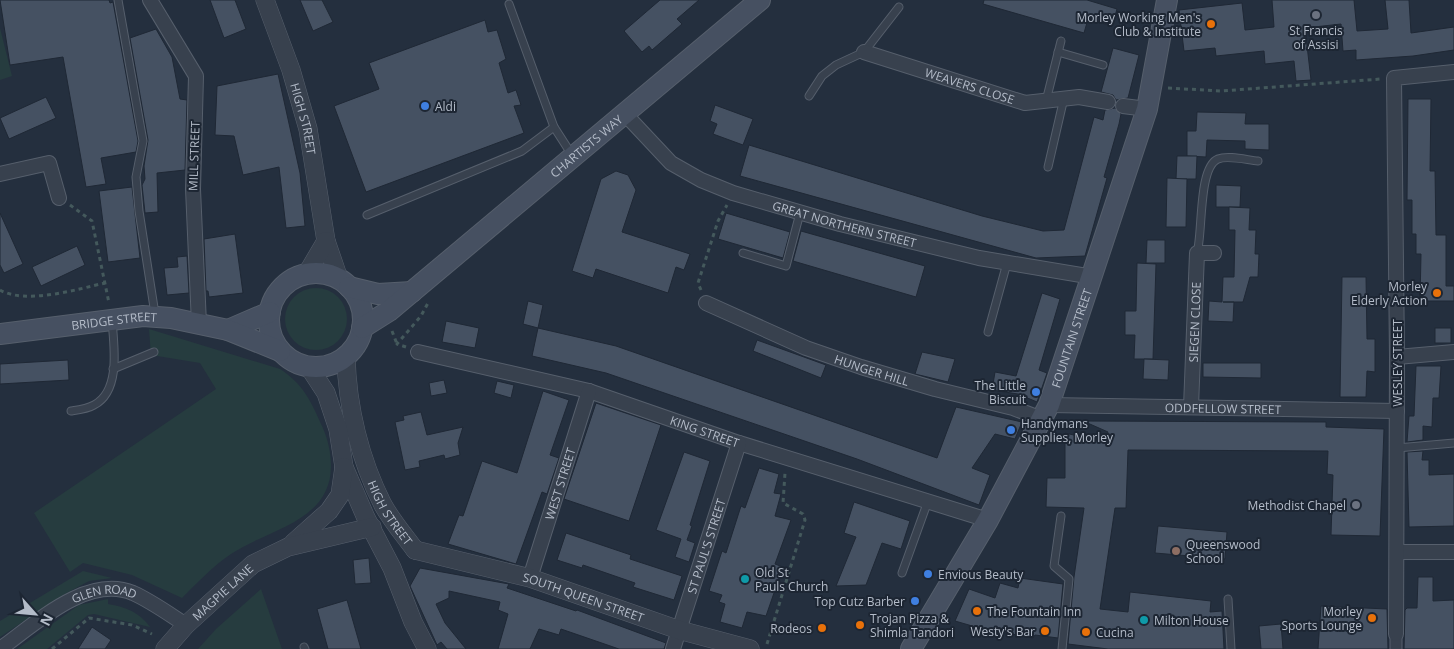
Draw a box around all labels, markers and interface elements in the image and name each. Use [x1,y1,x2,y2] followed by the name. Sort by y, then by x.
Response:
[1076,9,1201,40] place label: Morley Working Men's Club & Institute
[1310,9,1322,21] marker: St Francis of Assisi
[1205,18,1217,30] marker: Morley Working Men's Club & Institute
[1289,22,1343,53] place label: St Francis of Assisi
[923,63,1017,108] street label: WEAVERS CLOSE
[287,81,321,156] street label: HIGH STREET
[435,98,456,115] place label: Aldi
[419,100,431,112] marker: Aldi
[546,110,626,181] street label: CHARTISTS WAY
[184,120,204,191] street label: MILL STREET
[771,196,919,251] street label: GREAT NORTHERN STREET
[1351,278,1428,309] place label: Morley Elderly Action
[1184,281,1204,363] street label: SIEGEN CLOSE
[1047,286,1096,390] street label: FOUNTAIN STREET
[1431,287,1443,299] marker: Morley Elderly Action
[70,307,158,333] street label: BRIDGE STREET
[1389,319,1406,407] street label: WESLEY STREET
[832,350,911,389] street label: HUNGER HILL
[975,377,1026,408] place label: The Little Biscuit
[1030,386,1042,398] marker: The Little Biscuit
[1165,398,1282,418] street label: ODDFELLOW STREET
[668,411,742,451] street label: KING STREET
[1021,415,1114,446] place label: Handymans Supplies, Morley
[1005,424,1017,436] marker: Handymans Supplies, Morley
[540,445,579,522] street label: WEST STREET
[364,478,417,549] street label: HIGH STREET
[683,496,729,596] street label: ST PAUL'S STREET
[1247,497,1346,514] place label: Methodist Chapel
[1350,499,1362,511] marker: Methodist Chapel
[1186,536,1260,567] place label: Queenswood School
[1170,545,1182,557] marker: Queenswood School
[188,560,257,624] street label: MAGPIE LANE
[755,564,828,595] place label: Old St Pauls Church
[938,566,1024,583] place label: Envious Beauty
[521,568,647,626] street label: SOUTH QUEEN STREET
[922,568,934,580] marker: Envious Beauty
[739,573,751,585] marker: Old St Pauls Church
[69,580,140,607] street label: GLEN ROAD
[10,589,60,639] north arrow
[814,593,905,610] place label: Top Cutz Barber
[909,595,921,607] marker: Top Cutz Barber
[987,603,1081,620] place label: The Fountain Inn
[1281,603,1363,634] place label: Morley Sports Lounge
[971,605,983,617] marker: The Fountain Inn
[870,610,954,641] place label: Trojan Pizza & Shimla Tandori
[36,611,58,630] text: N
[1154,612,1229,629] place label: Milton House
[1366,612,1378,624] marker: Morley Sports Lounge
[1138,614,1150,626] marker: Milton House
[854,619,866,631] marker: Trojan Pizza & Shimla Tandori
[770,620,812,637] place label: Rodeos
[816,622,828,634] marker: Rodeos
[970,623,1035,640] place label: Westy's Bar
[1096,624,1134,641] place label: Cucina
[1039,625,1051,637] marker: Westy's Bar
[1080,626,1092,638] marker: Cucina

